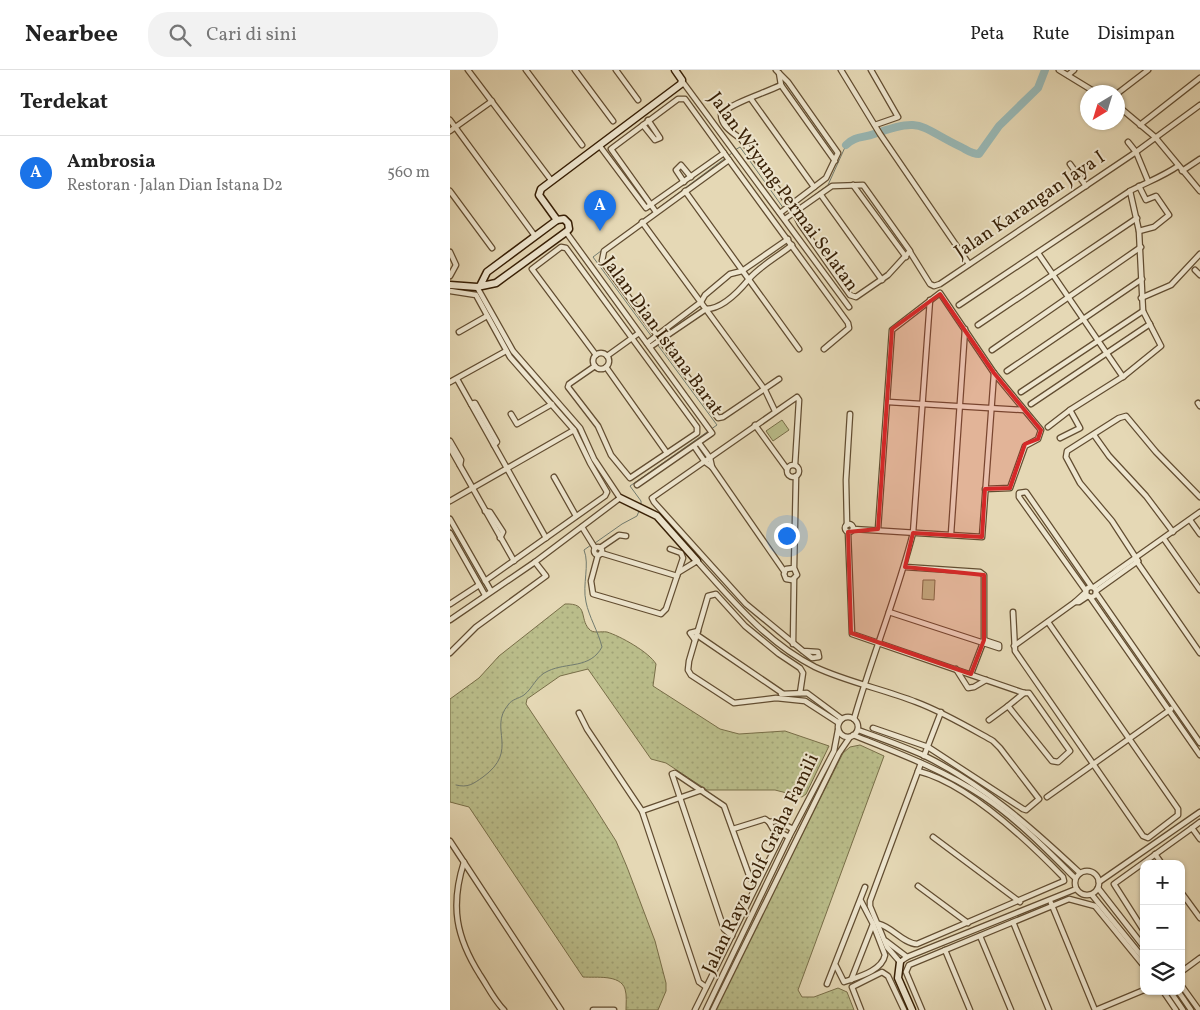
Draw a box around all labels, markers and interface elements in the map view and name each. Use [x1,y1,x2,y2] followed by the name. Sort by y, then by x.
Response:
[148,12,498,57] search box
[25,18,118,52] text: Nearbee
[166,21,194,49] icon: search
[206,22,297,48] text: Cari di sini
[970,22,1004,47] text: Peta
[1032,22,1069,47] text: Rute
[1097,22,1175,47] text: Disimpan
[1080,85,1125,130] north arrow
[702,87,864,297] street label: Jalan Wiyung Permai Selatan
[20,88,108,117] text: Terdekat
[949,145,1111,265] street label: Jalan Karangan Jaya I
[67,149,156,175] text: Ambrosia
[30,162,42,184] text: A
[387,162,430,184] text: 560 m
[67,175,283,197] text: Restoran · Jalan Dian Istana D2
[584,190,616,231] pin: A
[595,251,729,421] street label: Jalan Dian Istana Barat
[774,523,800,549] your location
[696,749,826,979] street label: Jalan Raya Golf Graha Famili
[1140,860,1185,995] map controls
[1140,860,1185,905] button: +
[1140,905,1185,950] button: −
[1140,950,1185,995] button: layers

